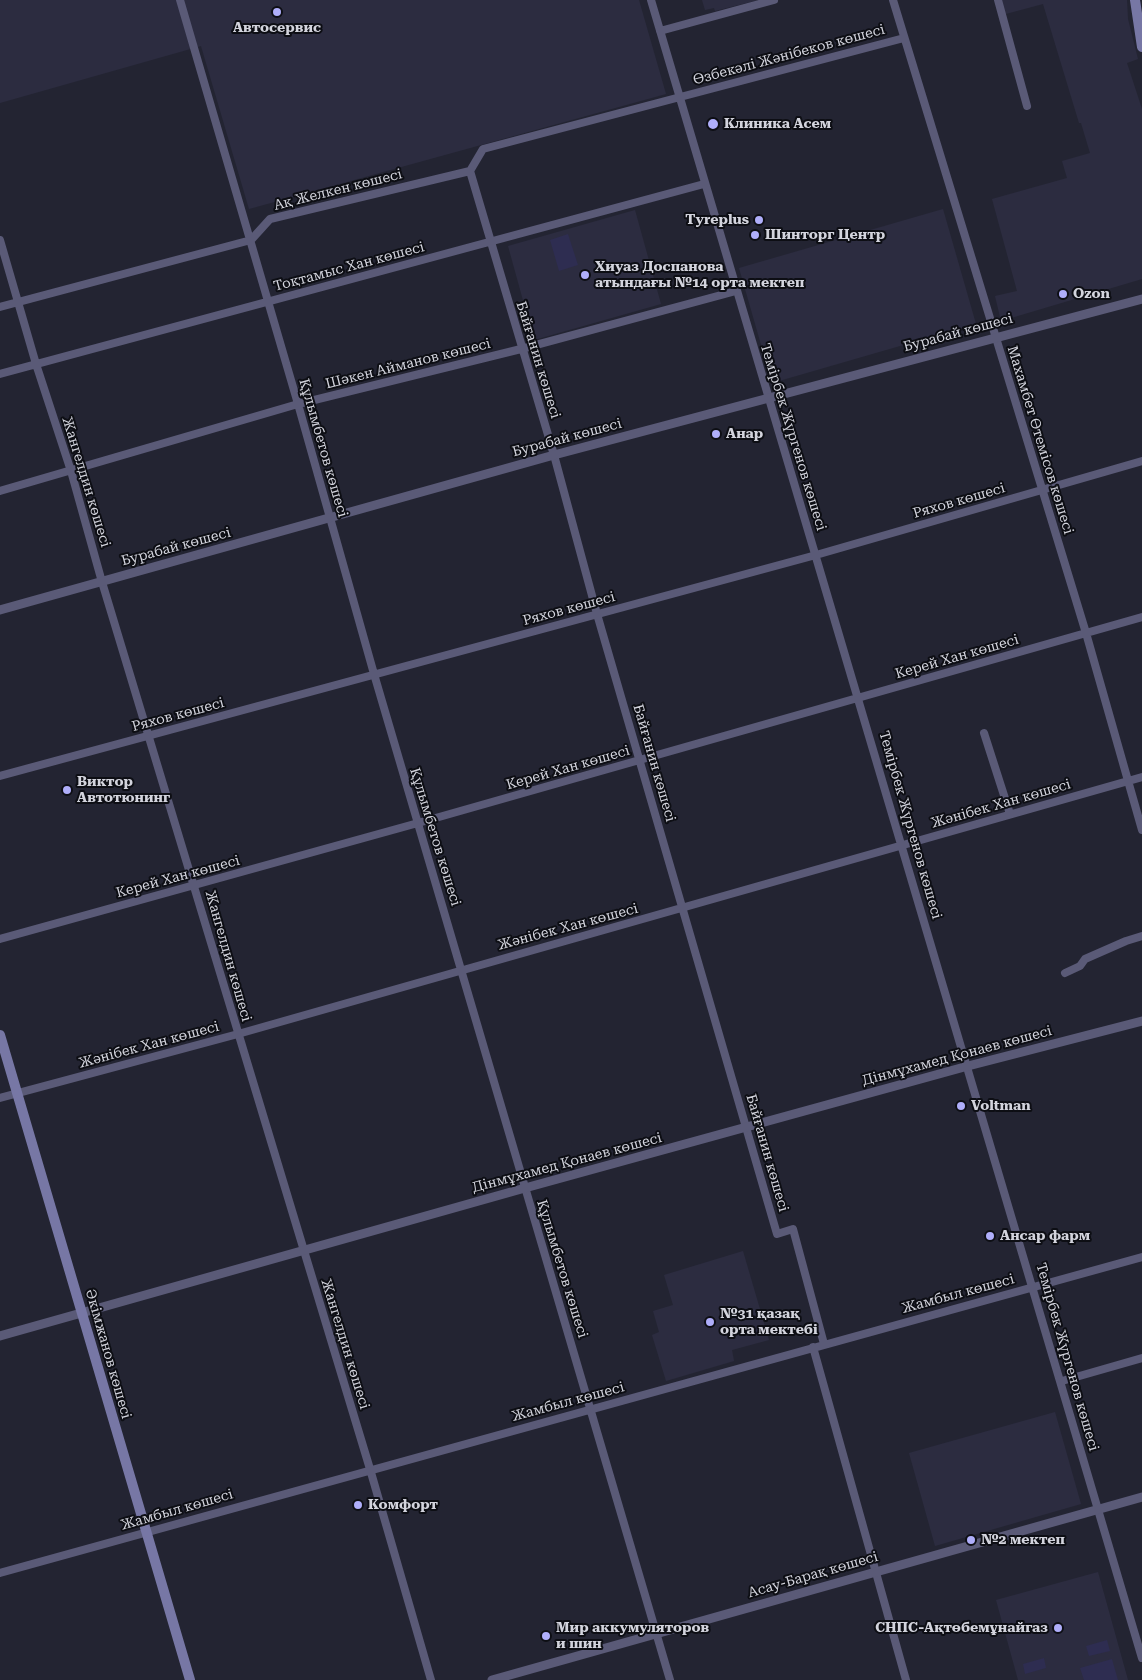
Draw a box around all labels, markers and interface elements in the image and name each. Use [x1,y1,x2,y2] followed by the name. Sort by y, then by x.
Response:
[271,6,283,18] marker: Автосервис
[233,20,321,36] place label: Автосервис
[691,21,887,89] street label: Өзбекәлі Жәнібеков көшесі
[724,116,831,132] place label: Клиника Асем
[706,117,720,131] marker: Клиника Асем
[272,166,404,214] street label: Ақ Желкен көшесі
[685,212,749,228] place label: Tyreplus
[753,214,765,226] marker: Tyreplus
[765,227,885,243] place label: Шинторг Центр
[749,229,761,241] marker: Шинторг Центр
[272,239,426,295] street label: Тоқтамыс Хан көшесі
[595,259,804,292] place label: Хиуаз Доспанова атындағы №14 орта мектеп
[579,269,591,281] marker: Хиуаз Доспанова атындағы №14 орта мектеп
[1073,286,1110,302] place label: Ozon
[1057,288,1069,300] marker: Ozon
[512,299,564,421] street label: Байғанин көшесі
[901,310,1015,356] street label: Бурабай көшесі
[324,335,492,393] street label: Шәкен Айманов көшесі
[756,341,830,533] street label: Темірбек Жүргенов көшесі
[1003,344,1077,536] street label: Махамбет Өтемісов көшесі
[295,377,351,519] street label: Құлымбетов көшесі
[58,415,114,549] street label: Жангелдин көшесі
[510,415,624,461] street label: Бурабай көшесі
[726,426,763,442] place label: Анар
[710,428,722,440] marker: Анар
[911,480,1007,522] street label: Ряхов көшесі
[119,524,233,570] street label: Бурабай көшесі
[521,589,617,629] street label: Ряхов көшесі
[893,631,1021,683] street label: Керей Хан көшесі
[130,695,226,735] street label: Ряхов көшесі
[629,702,679,824] street label: Байғанин көшесі
[875,729,945,921] street label: Темірбек Жүргенов көшесі
[504,742,632,794] street label: Керей Хан көшесі
[406,766,464,908] street label: Құлымбетов көшесі
[77,774,170,806] place label: Виктор Автотюнинг
[929,776,1073,832] street label: Жәнібек Хан көшесі
[61,784,73,796] marker: Виктор Автотюнинг
[114,852,242,902] street label: Керей Хан көшесі
[201,889,255,1023] street label: Жангелдин көшесі
[496,900,640,954] street label: Жәнібек Хан көшесі
[77,1018,221,1072] street label: Жәнібек Хан көшесі
[860,1023,1054,1089] street label: Дінмұхамед Қонаев көшесі
[742,1092,792,1214] street label: Байғанин көшесі
[971,1098,1031,1114] place label: Voltman
[955,1100,967,1112] marker: Voltman
[470,1130,664,1196] street label: Дінмұхамед Қонаев көшесі
[533,1198,591,1340] street label: Құлымбетов көшесі
[1000,1228,1090,1244] place label: Ансар фарм
[984,1230,996,1242] marker: Ансар фарм
[1032,1261,1102,1453] street label: Темірбек Жүргенов көшесі
[900,1271,1016,1317] street label: Жамбыл көшесі
[317,1277,373,1411] street label: Жангелдин көшесі
[81,1287,135,1421] street label: Әкімжанов көшесі
[720,1306,818,1338] place label: №31 қазақ орта мектебі
[704,1316,716,1328] marker: №31 қазақ орта мектебі
[510,1379,626,1425] street label: Жамбыл көшесі
[119,1486,235,1534] street label: Жамбыл көшесі
[368,1497,438,1513] place label: Комфорт
[352,1499,364,1511] marker: Комфорт
[981,1532,1065,1548] place label: №2 мектеп
[965,1534,977,1546] marker: №2 мектеп
[746,1548,880,1602] street label: Асау-Барақ көшесі
[556,1620,709,1652] place label: Мир аккумуляторов и шин
[875,1620,1048,1636] place label: СНПС-Ақтөбемұнайгаз
[1052,1622,1064,1634] marker: СНПС-Ақтөбемұнайгаз
[540,1630,552,1642] marker: Мир аккумуляторов и шин

